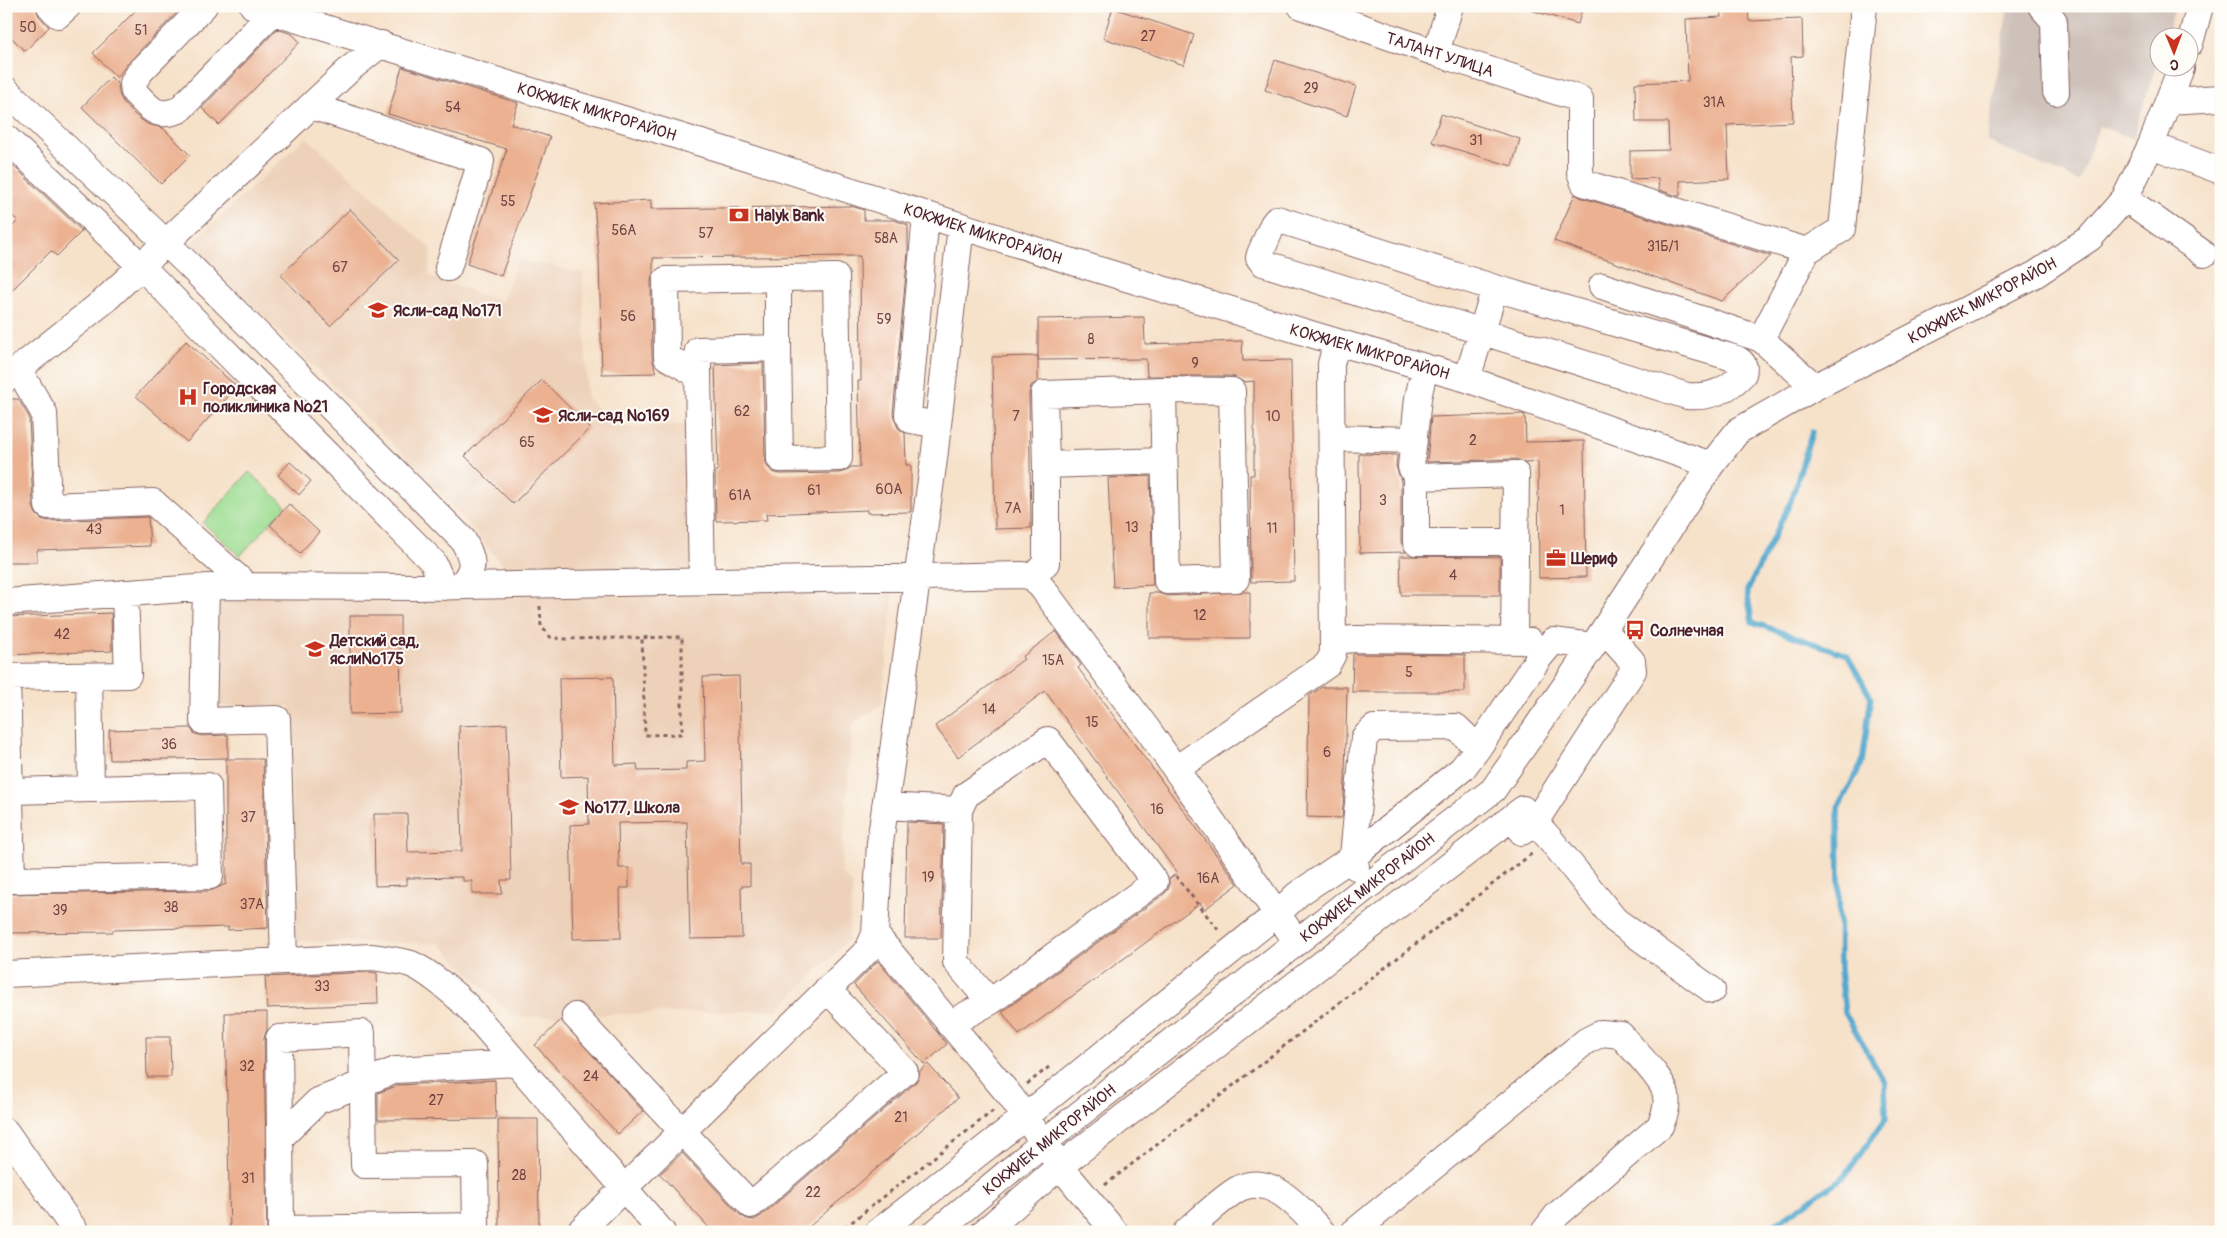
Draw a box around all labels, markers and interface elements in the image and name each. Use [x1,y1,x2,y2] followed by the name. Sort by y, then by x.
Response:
[19,19,37,36] house number: 50
[134,22,148,39] house number: 51
[1140,28,1156,45] house number: 27
[1383,28,1496,82] street label: ТАЛАНТ УЛИЦА
[2150,28,2200,78] north arrow
[2169,56,2179,73] text: С
[515,78,679,146] street label: КОКЖИЕК МИКРОРАЙОН
[1303,80,1319,97] house number: 29
[1703,94,1725,111] house number: 31А
[445,99,461,116] house number: 54
[1469,132,1483,149] house number: 31
[500,193,516,210] house number: 55
[901,199,1064,269] street label: КОКЖИЕК МИКРОРАЙОН
[728,204,750,226] bank icon: Halyk Bank
[754,206,824,226] place label: Halyk Bank
[612,222,636,239] house number: 56А
[699,225,714,242] house number: 57
[874,230,898,247] house number: 58А
[1647,238,1679,255] house number: 31Б/1
[1905,253,2060,349] street label: КОКЖИЕК МИКРОРАЙОН
[332,259,348,276] house number: 67
[367,299,389,321] school or university icon: Ясли-сад №171
[393,301,502,321] place label: Ясли-сад №171
[620,308,636,325] house number: 56
[877,311,891,328] house number: 59
[1287,320,1452,384] street label: КОКЖИЕК МИКРОРАЙОН
[1087,331,1095,348] house number: 8
[1191,355,1199,372] house number: 9
[203,379,328,417] place label: Городская поликлиника №21
[177,386,199,408] hospital icon: Городская поликлиника №21
[734,403,750,420] house number: 62
[532,404,554,426] school or university icon: Ясли-сад №169
[558,406,670,426] place label: Ясли-сад №169
[1012,408,1020,425] house number: 7
[1265,408,1281,425] house number: 10
[1469,432,1477,449] house number: 2
[519,434,535,451] house number: 65
[876,481,902,498] house number: 60А
[807,482,821,499] house number: 61
[729,487,751,504] house number: 61А
[1379,492,1387,509] house number: 3
[1005,500,1021,517] house number: 7А
[1559,502,1565,519] house number: 1
[1125,519,1139,536] house number: 13
[1267,520,1277,537] house number: 11
[86,521,102,538] house number: 43
[1545,547,1567,569] office icon: Шериф
[1570,549,1618,569] place label: Шериф
[1449,567,1457,584] house number: 4
[1193,607,1207,624] house number: 12
[1624,619,1646,641] bus stop icon: Солнечная
[1650,621,1724,641] place label: Солнечная
[54,626,70,643] house number: 42
[329,631,419,669] place label: Детский сад, ясли№175
[304,638,326,660] school or university icon: Детский сад, ясли№175
[1042,652,1064,669] house number: 15А
[1405,664,1413,681] house number: 5
[982,701,996,718] house number: 14
[1085,714,1099,731] house number: 15
[161,736,177,753] house number: 36
[1323,744,1331,761] house number: 6
[558,796,580,818] school or university icon: №177, Школа
[584,798,680,818] place label: №177, Школа
[1150,801,1164,818] house number: 16
[240,809,256,826] house number: 37
[1296,829,1439,947] street label: КОКЖИЕК МИКРОРАЙОН
[922,869,934,886] house number: 19
[1197,870,1219,887] house number: 16А
[240,896,264,913] house number: 37А
[164,899,178,916] house number: 38
[52,902,68,919] house number: 39
[314,978,330,995] house number: 33
[239,1058,255,1075] house number: 32
[583,1068,599,1085] house number: 24
[979,1080,1120,1200] street label: КОКЖИЕК МИКРОРАЙОН
[428,1092,444,1109] house number: 27
[894,1109,908,1126] house number: 21
[512,1167,526,1184] house number: 28
[241,1170,255,1187] house number: 31
[805,1184,821,1201] house number: 22

